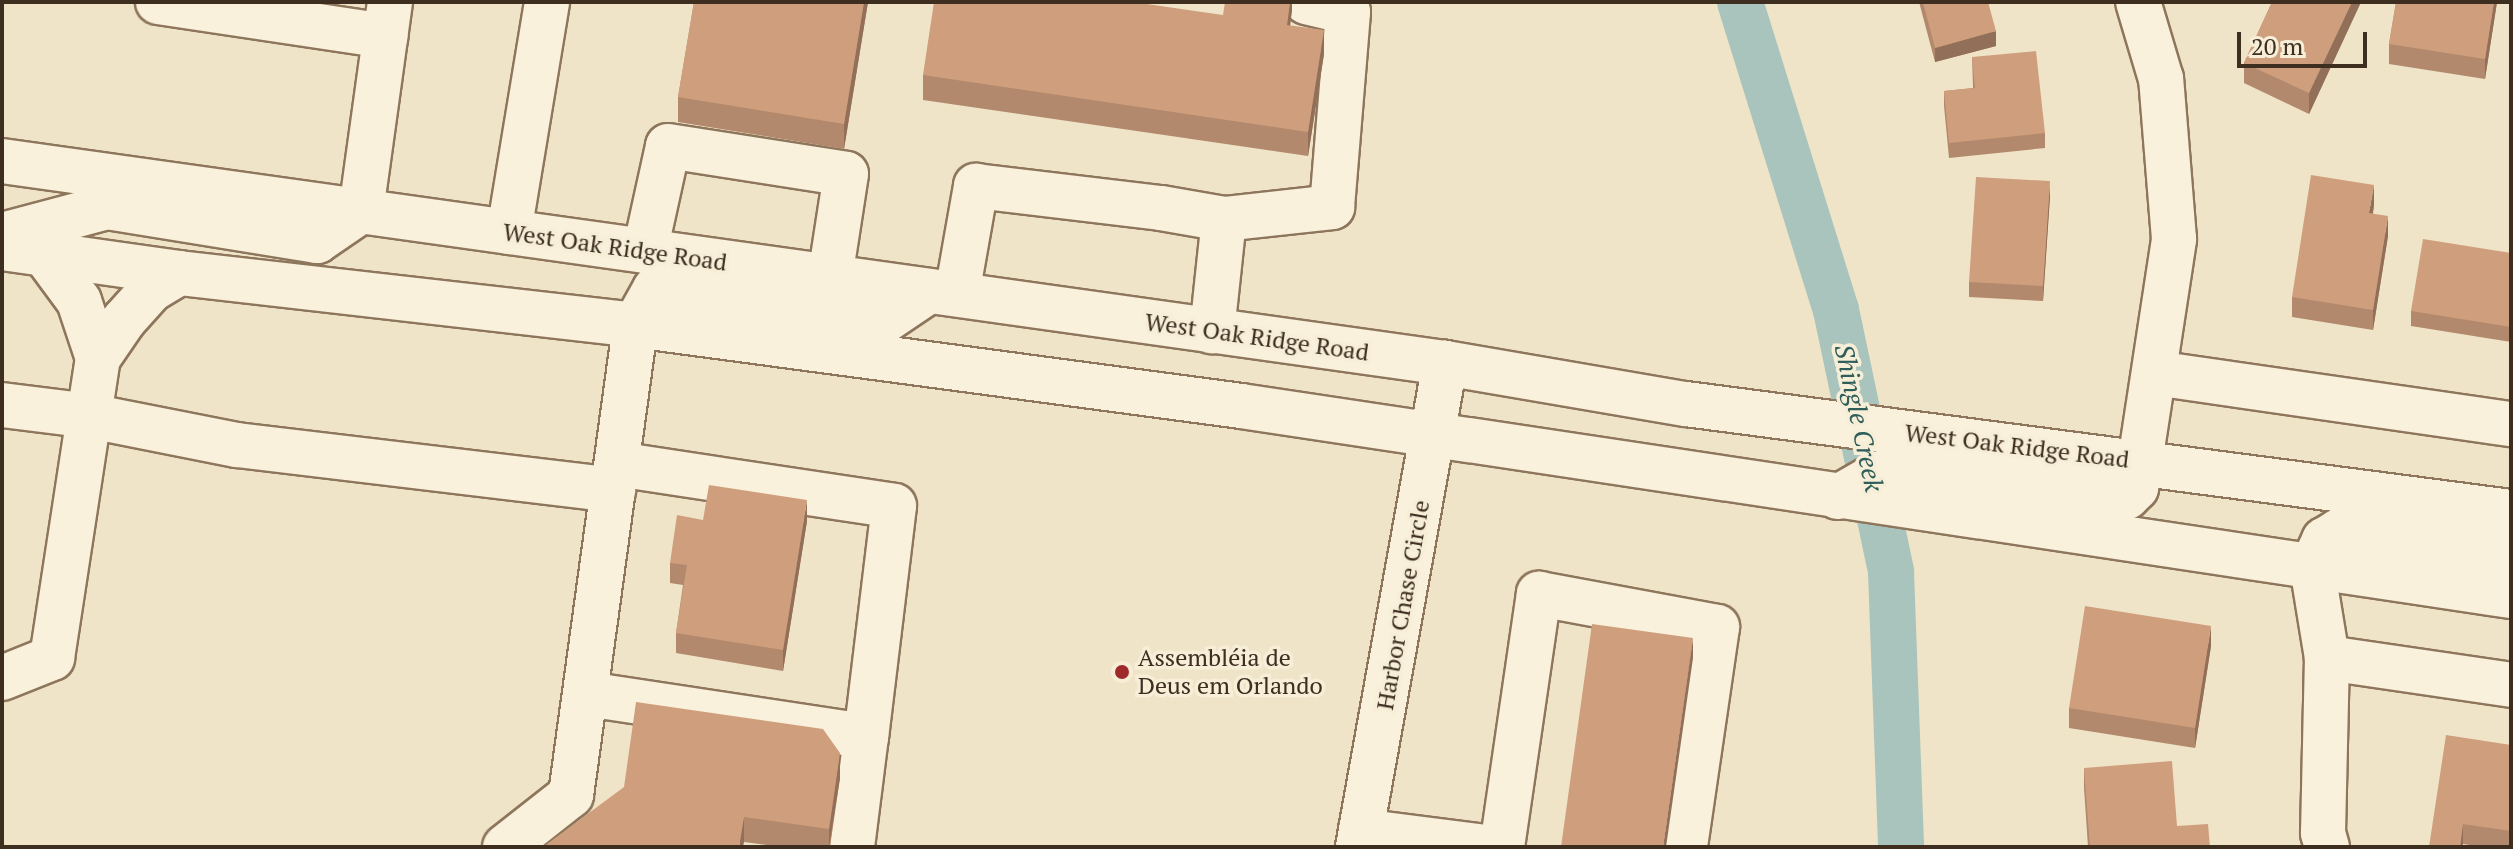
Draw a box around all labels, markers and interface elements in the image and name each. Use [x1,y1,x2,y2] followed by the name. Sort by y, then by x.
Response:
[2241,16,2371,66] scale bar
[2251,30,2303,62] text: 20 m
[501,217,729,277] street label: West Oak Ridge Road
[1143,307,1371,367] street label: West Oak Ridge Road
[1828,341,1890,495] water label: Shingle Creek
[1903,418,2131,474] street label: West Oak Ridge Road
[1370,498,1436,712] street label: Harbor Chase Circle
[1138,644,1323,700] place label: Assembléia de Deus em Orlando
[1113,663,1131,681] marker: Assembléia de Deus em Orlando

